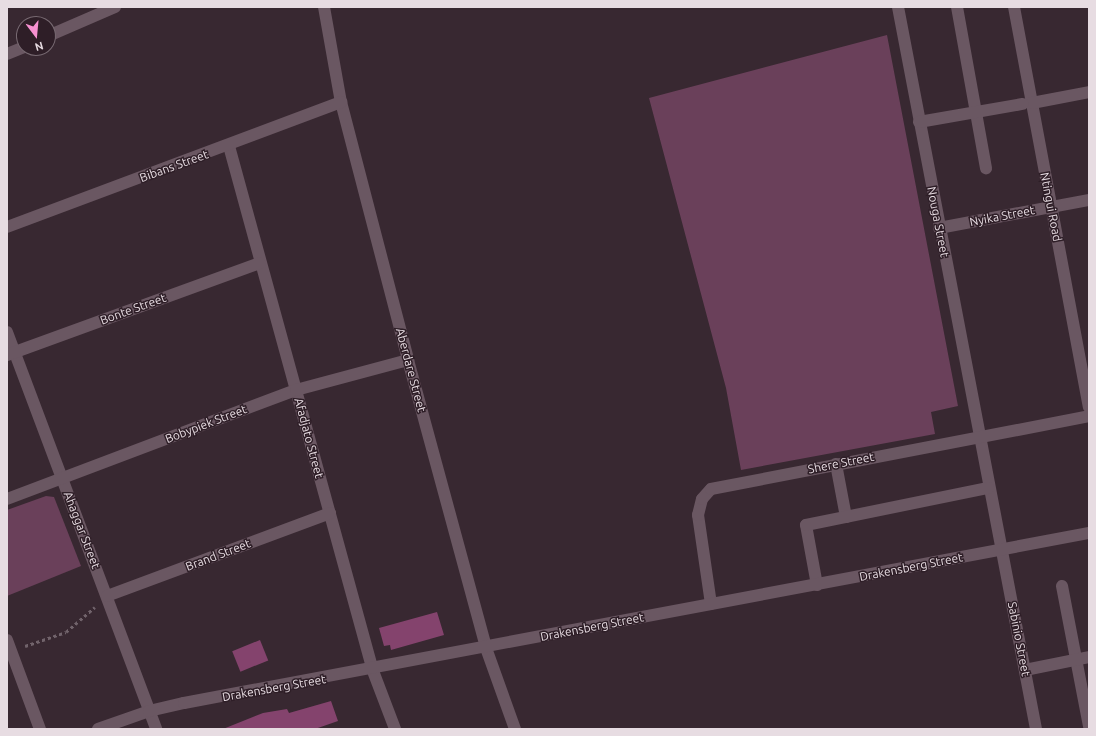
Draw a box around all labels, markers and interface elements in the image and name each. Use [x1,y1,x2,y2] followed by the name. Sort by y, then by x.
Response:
[16,16,56,56] north arrow
[33,40,45,53] text: N
[138,147,210,185] street label: Bibans Street
[1037,171,1065,243] street label: Ntingui Road
[924,185,952,259] street label: Nouga Street
[968,203,1036,229] street label: Nyika Street
[98,290,168,328] street label: Bonte Street
[393,326,429,414] street label: Aberdare Street
[291,396,327,480] street label: Afadjato Street
[163,402,249,446] street label: Bobypiek Street
[807,450,875,476] street label: Shere Street
[61,489,103,571] street label: Ahaggar Street
[183,536,253,574] street label: Brand Street
[858,550,964,584] street label: Drakensberg Street
[1005,601,1033,677] street label: Sabinio Street
[539,610,645,644] street label: Drakensberg Street
[221,672,327,704] street label: Drakensberg Street

